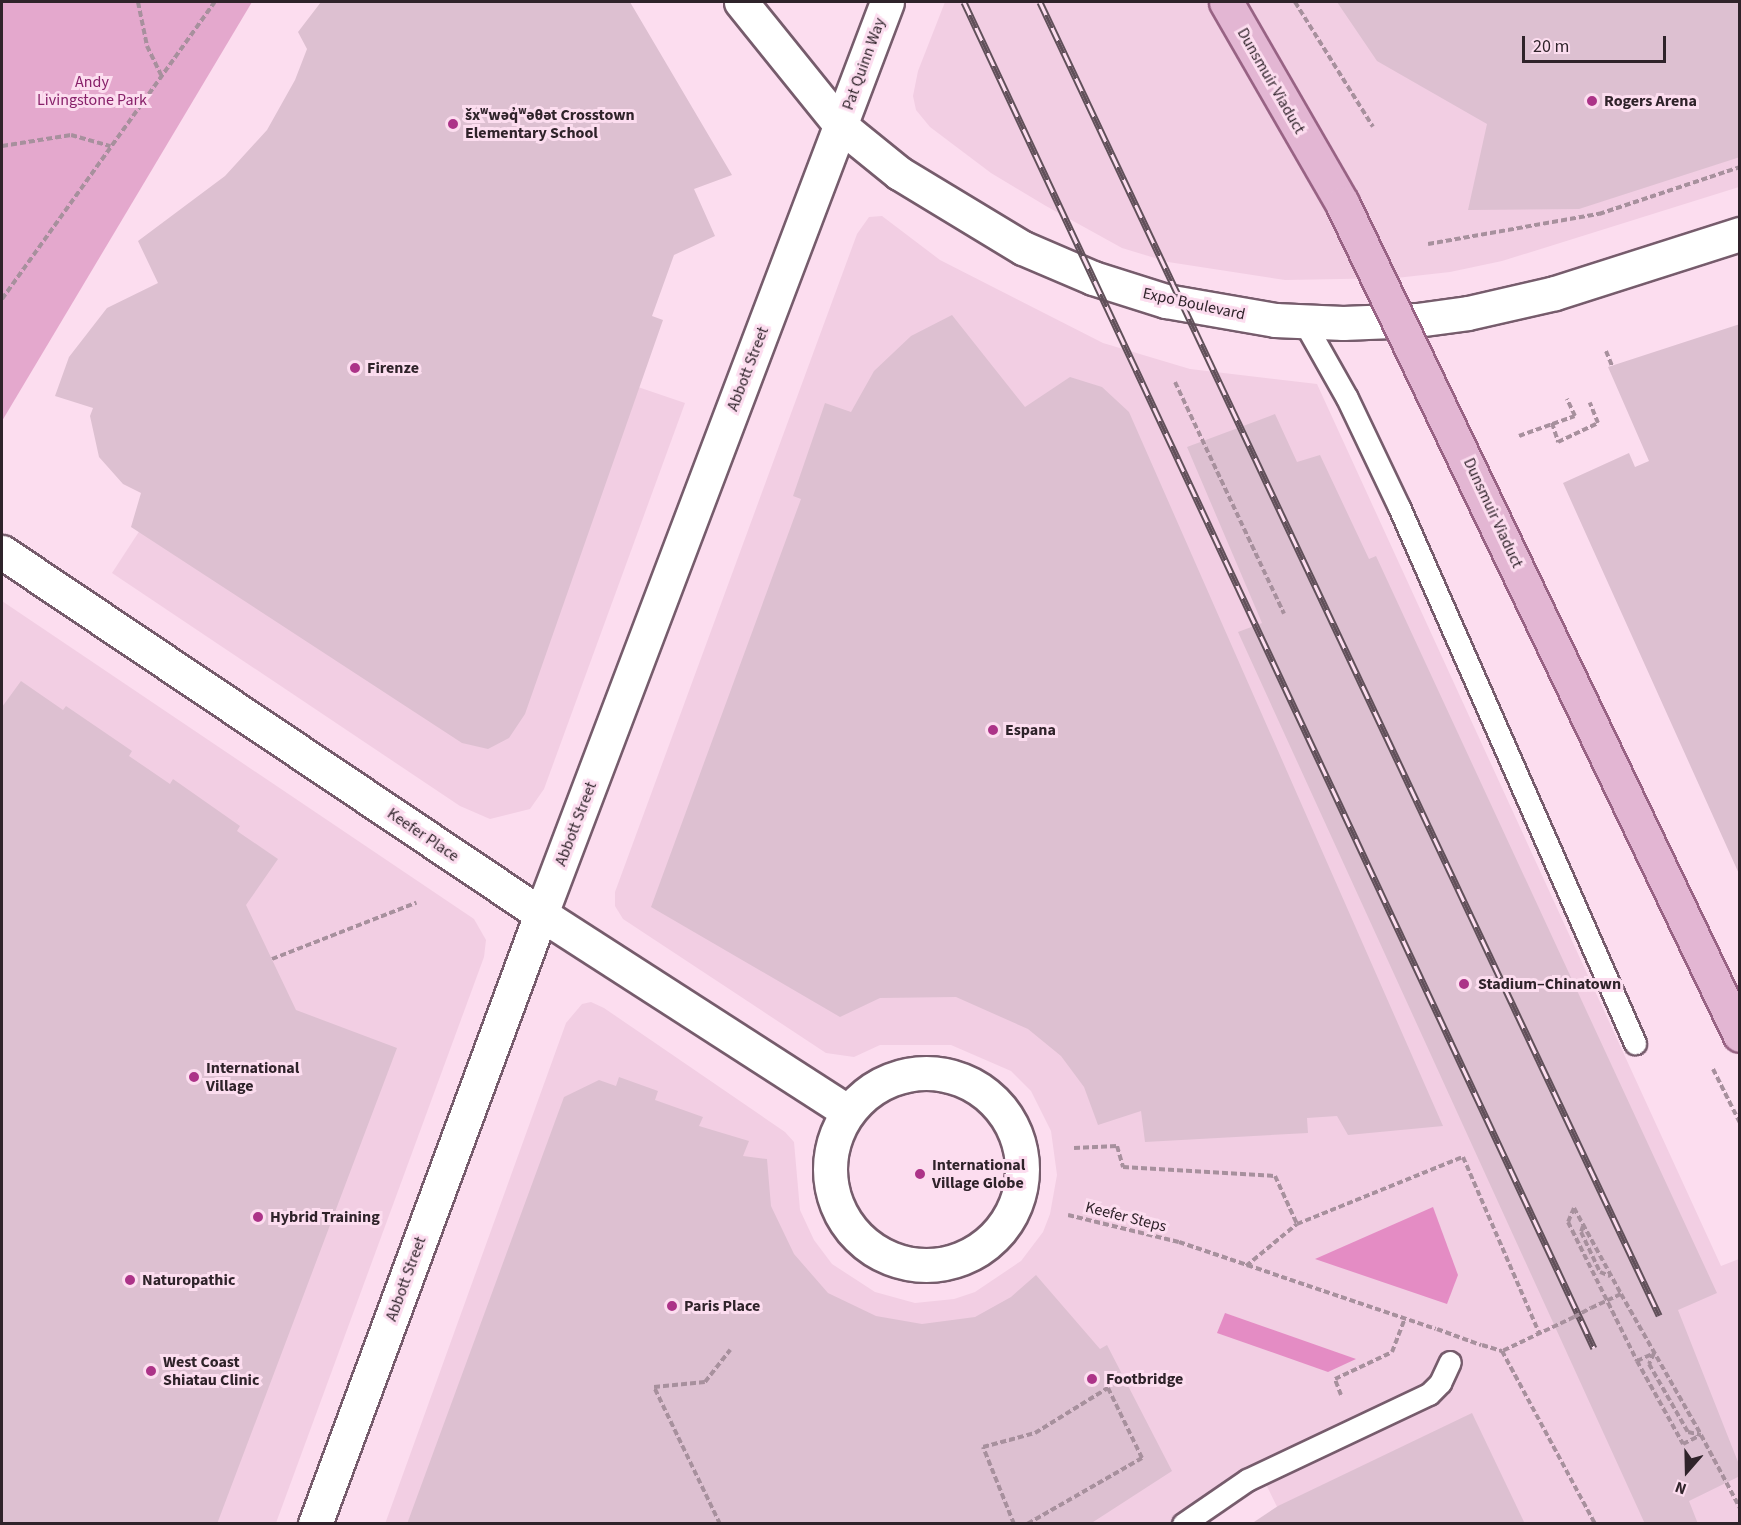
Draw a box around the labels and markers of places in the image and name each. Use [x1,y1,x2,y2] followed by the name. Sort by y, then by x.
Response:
[1604,91,1697,111] place label: Rogers Arena
[1585,94,1599,108] marker: Rogers Arena
[465,105,635,143] place label: šxʷwəq̓ʷəθət Crosstown Elementary School
[446,117,460,131] marker: šxʷwəq̓ʷəθət Crosstown Elementary School
[367,358,419,378] place label: Firenze
[348,361,362,375] marker: Firenze
[1005,720,1056,740] place label: Espana
[986,723,1000,737] marker: Espana
[1478,974,1621,994] place label: Stadium–Chinatown
[1455,975,1473,993] marker: Stadium–Chinatown
[206,1058,299,1096] place label: International Village
[187,1070,201,1084] marker: International Village
[932,1155,1025,1193] place label: International Village Globe
[913,1167,927,1181] marker: International Village Globe
[270,1207,380,1227] place label: Hybrid Training
[251,1210,265,1224] marker: Hybrid Training
[142,1270,235,1290] place label: Naturopathic
[123,1273,137,1287] marker: Naturopathic
[684,1296,760,1316] place label: Paris Place
[665,1299,679,1313] marker: Paris Place
[163,1352,259,1390] place label: West Coast Shiatau Clinic
[144,1364,158,1378] marker: West Coast Shiatau Clinic
[1106,1369,1183,1389] place label: Footbridge
[1083,1370,1101,1388] marker: Footbridge

